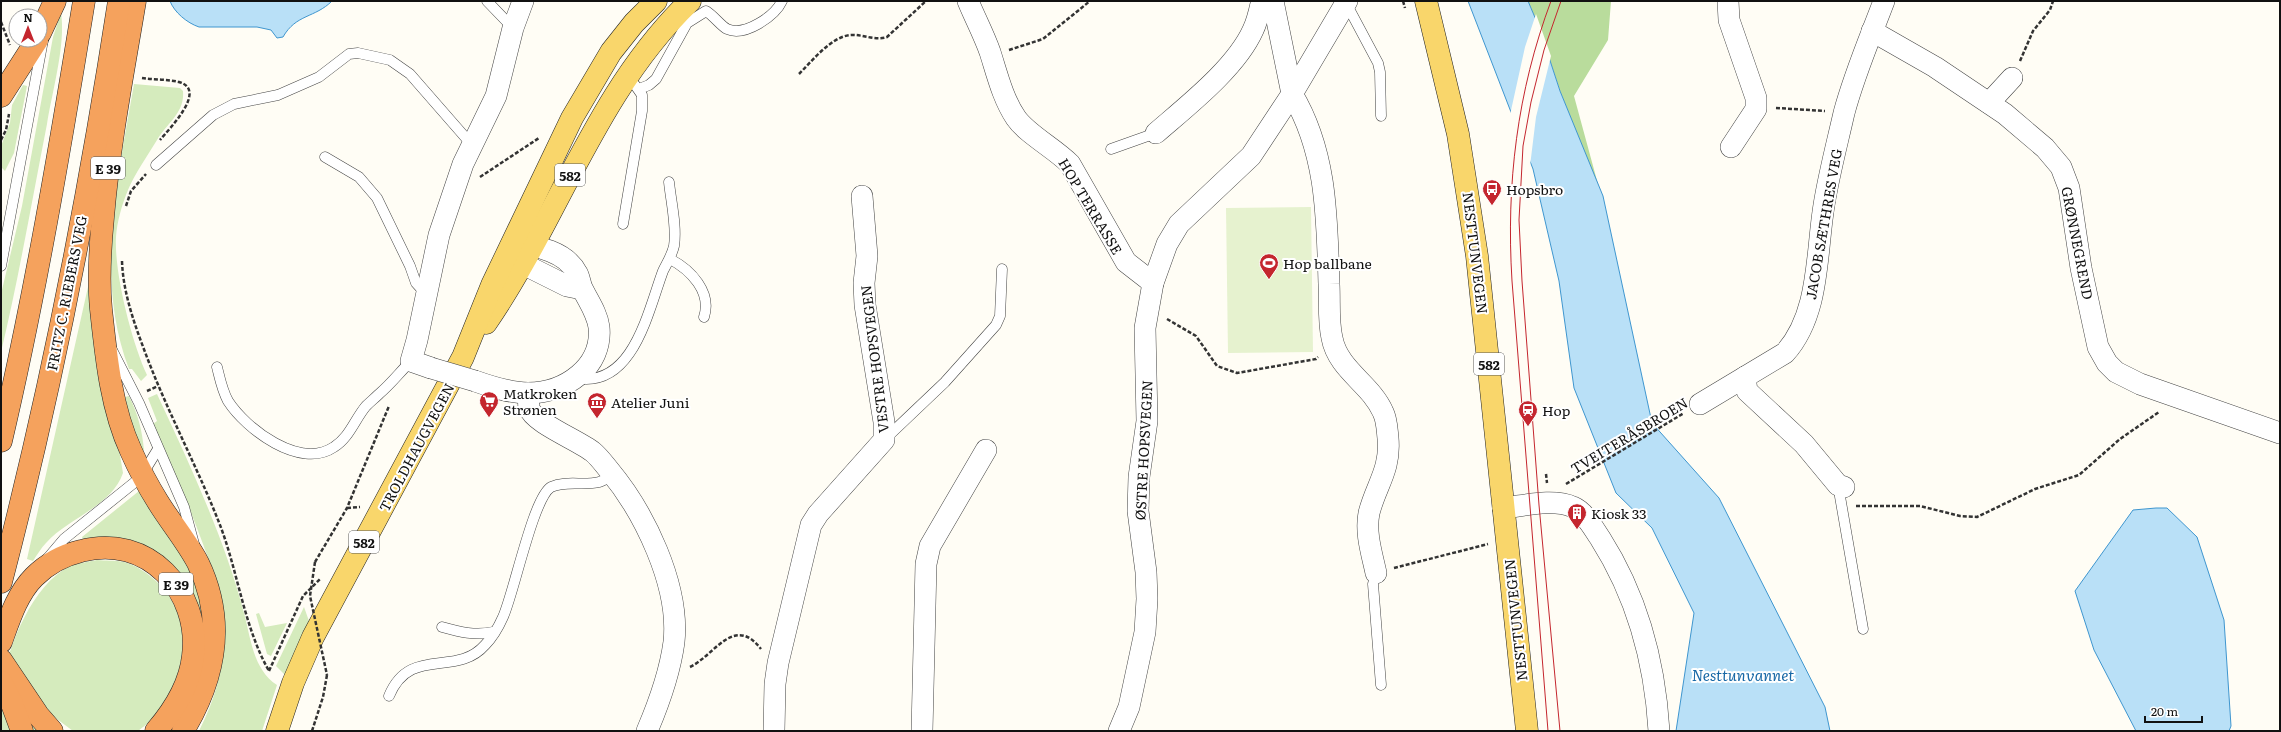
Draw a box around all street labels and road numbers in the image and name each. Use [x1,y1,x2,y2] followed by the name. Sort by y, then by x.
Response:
[1800,147,1846,301] street label: JACOB SÆTHRES VEG
[1054,154,1128,258] street label: HOP TERRASSE
[91,157,125,179] road number: E 39
[555,164,585,186] road number: 582
[2057,185,2099,302] street label: GRØNNEGREND
[1459,191,1493,315] street label: NESTTUNVEGEN
[41,213,91,372] street label: FRITZ C. RIEBERS VEG
[855,284,893,434] street label: VESTRE HOPSVEGEN
[1474,353,1504,375] road number: 582
[374,379,458,515] street label: TROLDHAUGVEGEN
[1129,379,1157,521] street label: ØSTRE HOPSVEGEN
[1567,392,1691,478] street label: TVEITERÅSBROEN
[349,531,379,553] road number: 582
[1499,558,1531,682] street label: NESTTUNVEGEN
[159,573,193,595] road number: E 39

